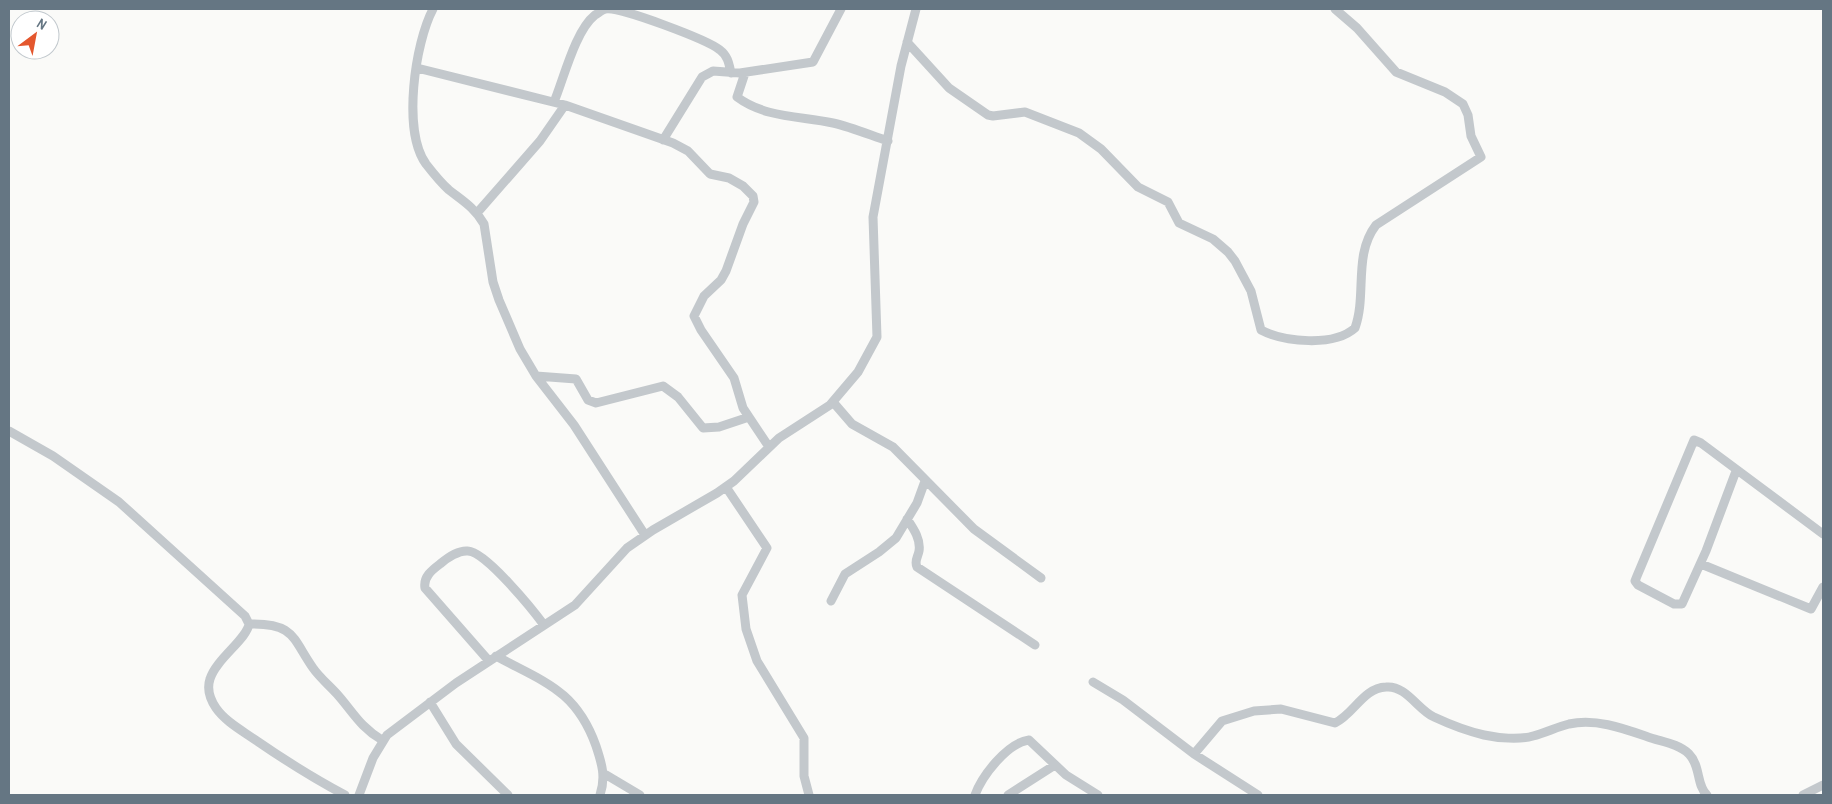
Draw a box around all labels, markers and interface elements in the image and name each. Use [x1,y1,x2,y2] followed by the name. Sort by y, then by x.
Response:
[10,10,60,60] north arrow
[34,14,50,34] text: N

